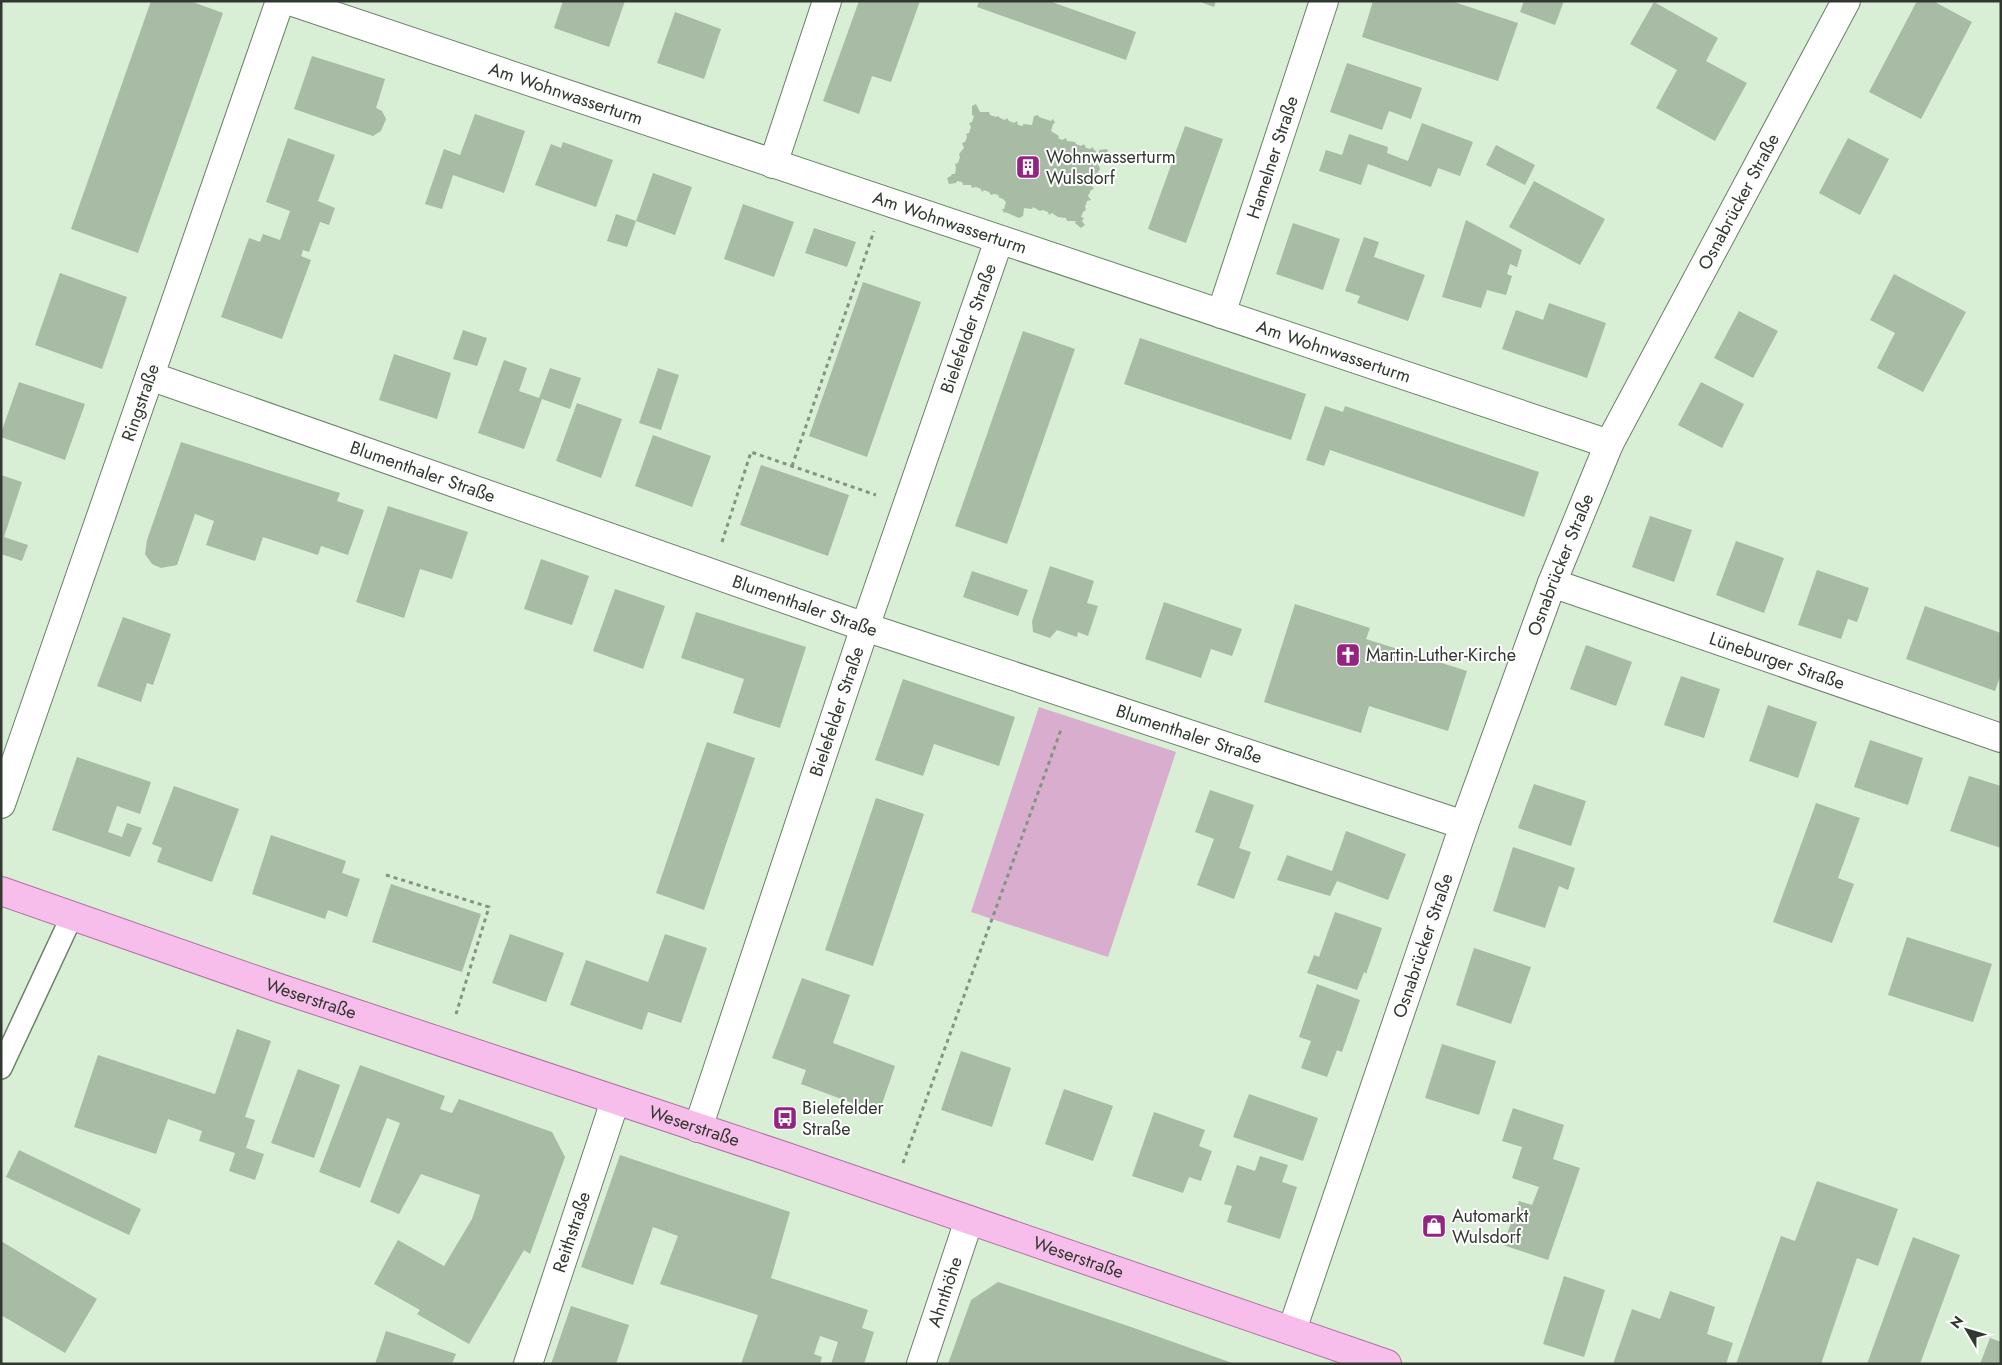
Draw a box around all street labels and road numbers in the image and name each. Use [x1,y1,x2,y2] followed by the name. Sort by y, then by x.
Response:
[485,56,646,132] street label: Am Wohnwasserturm
[1240,92,1305,222] street label: Hamelner Straße
[1691,129,1786,275] street label: Osnabrücker Straße
[869,185,1030,261] street label: Am Wohnwasserturm
[934,260,1003,397] street label: Bielefelder Straße
[1253,314,1414,390] street label: Am Wohnwasserturm
[115,360,166,445] street label: Ringstraße
[346,434,499,509] street label: Blumenthaler Straße
[1521,490,1600,640] street label: Osnabrücker Straße
[729,568,881,643] street label: Blumenthaler Straße
[1706,625,1848,696] street label: Lüneburger Straße
[803,643,871,780] street label: Bielefelder Straße
[1113,698,1265,770] street label: Blumenthaler Straße
[1386,870,1460,1021] street label: Osnabrücker Straße
[262,971,360,1026] street label: Weserstraße
[645,1099,743,1153] street label: Weserstraße
[546,1188,597,1276] street label: Reithstraße
[1030,1230,1127,1285] street label: Weserstraße
[921,1253,969,1331] street label: Ahnthöhe

